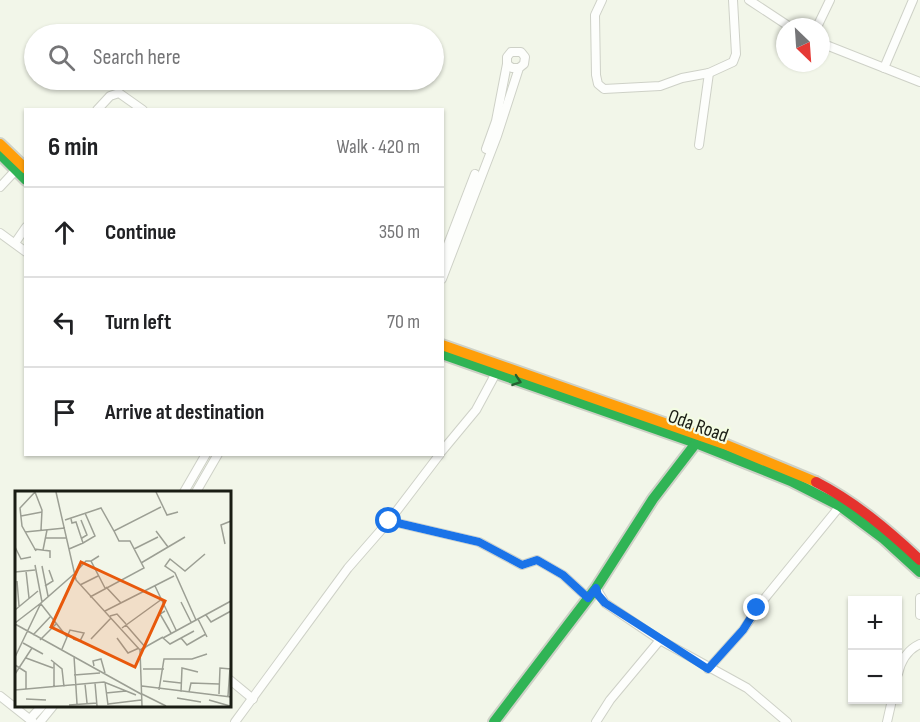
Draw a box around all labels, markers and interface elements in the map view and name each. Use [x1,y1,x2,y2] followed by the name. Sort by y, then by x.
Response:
[776,18,830,72] north arrow
[24,24,444,90] search box
[45,41,78,74] icon: search
[93,44,180,71] text: Search here
[48,132,98,163] text: 6 min
[336,135,420,159] text: Walk · 420 m
[48,216,81,249] icon: ahead
[105,219,176,246] text: Continue
[379,220,420,244] text: 350 m
[48,306,81,339] icon: left
[105,309,171,336] text: Turn left
[387,310,420,334] text: 70 m
[511,373,522,386] one-way arrow
[48,396,81,429] icon: arrive
[105,399,264,426] text: Arrive at destination
[665,404,731,448] street label: Oda Road
[15,491,231,707] inset map
[375,507,401,533] route start
[743,594,769,620] route end
[848,596,902,704] map controls
[848,596,902,650] button: +
[848,650,902,704] button: −

